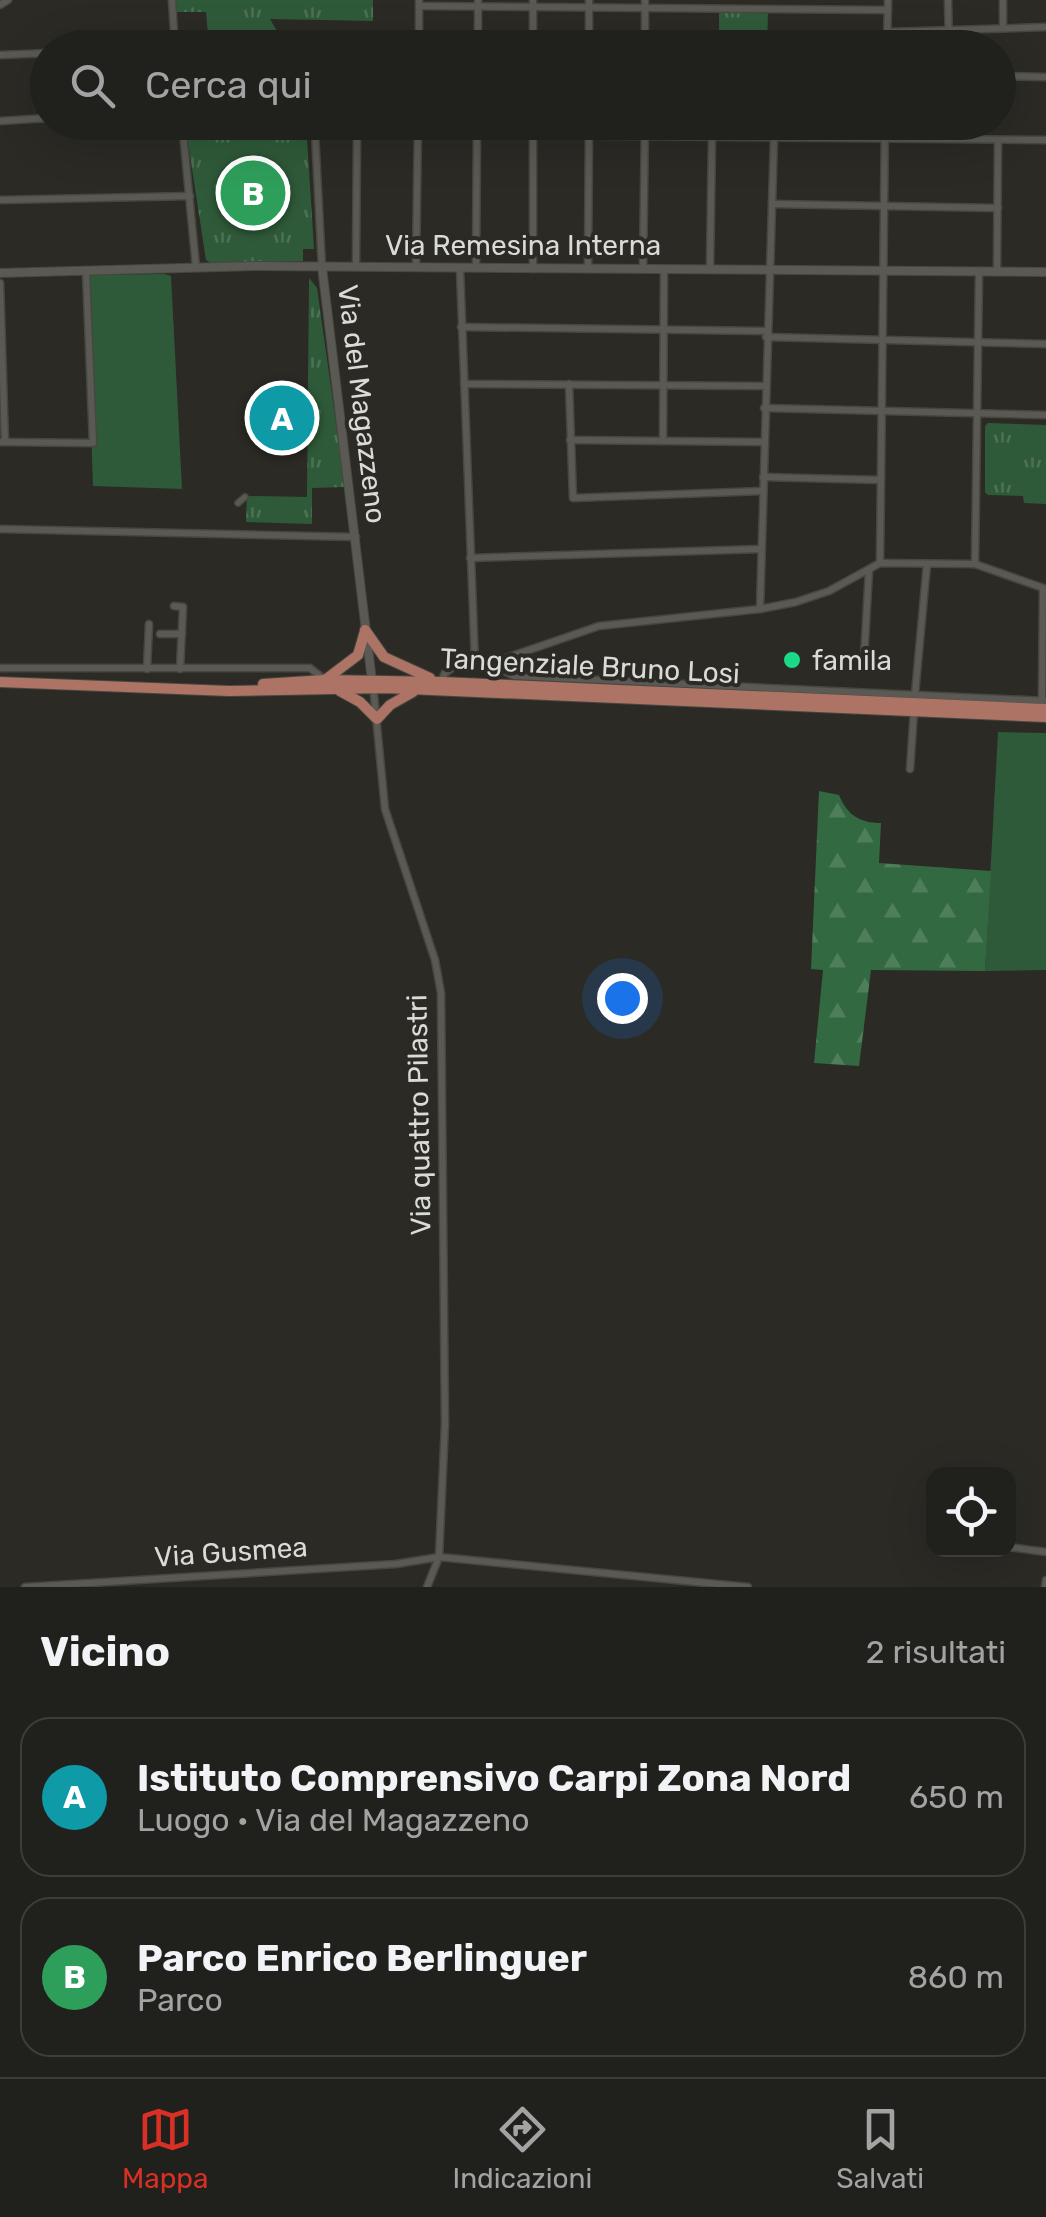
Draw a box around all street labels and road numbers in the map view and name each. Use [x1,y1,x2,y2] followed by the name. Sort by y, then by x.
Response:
[385,229,661,262] street label: Via Remesina Interna
[331,283,393,525] street label: Via del Magazzeno
[439,642,741,690] street label: Tangenziale Bruno Losi
[400,994,438,1236] street label: Via quattro Pilastri
[153,1530,309,1574] street label: Via Gusmea

